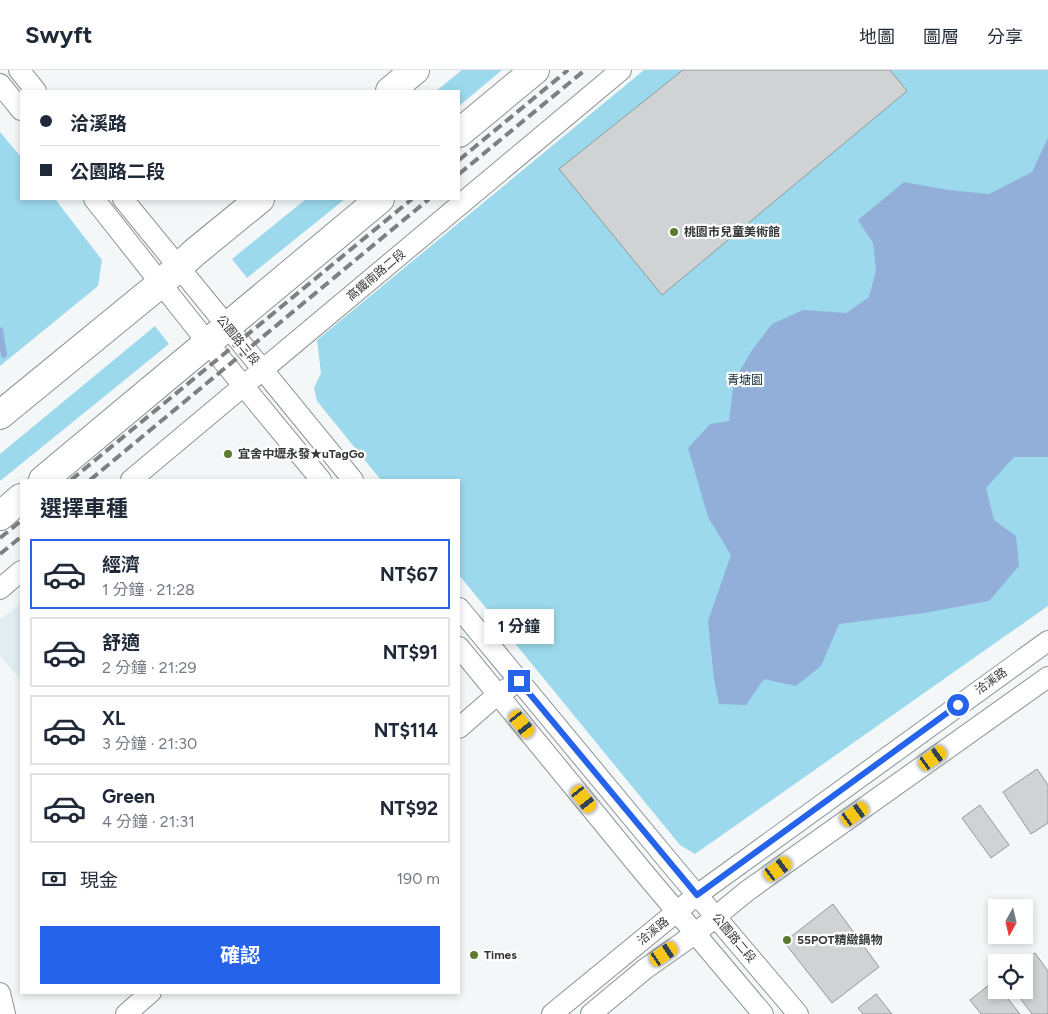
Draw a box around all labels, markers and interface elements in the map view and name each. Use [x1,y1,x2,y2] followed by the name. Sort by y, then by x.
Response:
[25,20,93,49] text: Swyft
[859,26,895,48] text: 地圖
[923,26,959,48] text: 圖層
[987,26,1023,48] text: 分享
[70,112,127,135] text: 洽溪路
[70,160,165,183] text: 公園路二段
[684,225,780,239] place label: 桃園市兒童美術館
[668,226,680,238] marker: 桃園市兒童美術館
[344,246,408,304] street label: 高鐵南路二段
[214,312,262,368] street label: 公園路二段
[727,373,763,387] park label: 青塘園
[238,447,365,461] place label: 宜舍中壢永發★uTagGo
[222,448,234,460] marker: 宜舍中壢永發★uTagGo
[40,495,128,522] text: 選擇車種
[42,552,87,597] icon: car
[102,553,140,576] text: 經濟
[380,563,438,586] text: NT$67
[102,580,195,599] text: 1 分鐘 · 21:28
[484,608,554,644] callout: 1 分鐘
[498,617,540,636] text: 1 分鐘
[42,630,87,675] icon: car
[102,631,140,654] text: 舒適
[383,641,438,664] text: NT$91
[102,658,196,677] text: 2 分鐘 · 21:29
[972,665,1010,697] street label: 洽溪路
[508,670,530,692] route end
[947,694,969,716] route start
[102,707,125,730] text: XL
[42,708,87,753] icon: car
[506,708,537,740] car
[374,719,438,742] text: NT$114
[102,734,197,753] text: 3 分鐘 · 21:30
[916,743,949,773] car
[568,783,599,815] car
[102,785,155,808] text: Green
[42,786,87,831] icon: car
[380,797,438,820] text: NT$92
[838,799,871,829] car
[102,812,195,831] text: 4 分鐘 · 21:31
[761,854,794,884] car
[40,865,68,893] icon: cash
[80,869,118,892] text: 現金
[397,869,440,888] text: 190 m
[988,899,1032,944] north arrow
[988,899,1033,999] map controls
[709,911,759,965] street label: 公園路二段
[635,914,671,948] street label: 洽溪路
[40,926,440,984] button: 確認
[797,933,882,947] place label: 55POT精緻鍋物
[781,934,793,946] marker: 55POT精緻鍋物
[647,939,680,969] car
[484,948,517,962] place label: Times
[468,949,480,961] marker: Times
[988,954,1033,999] button: locate

